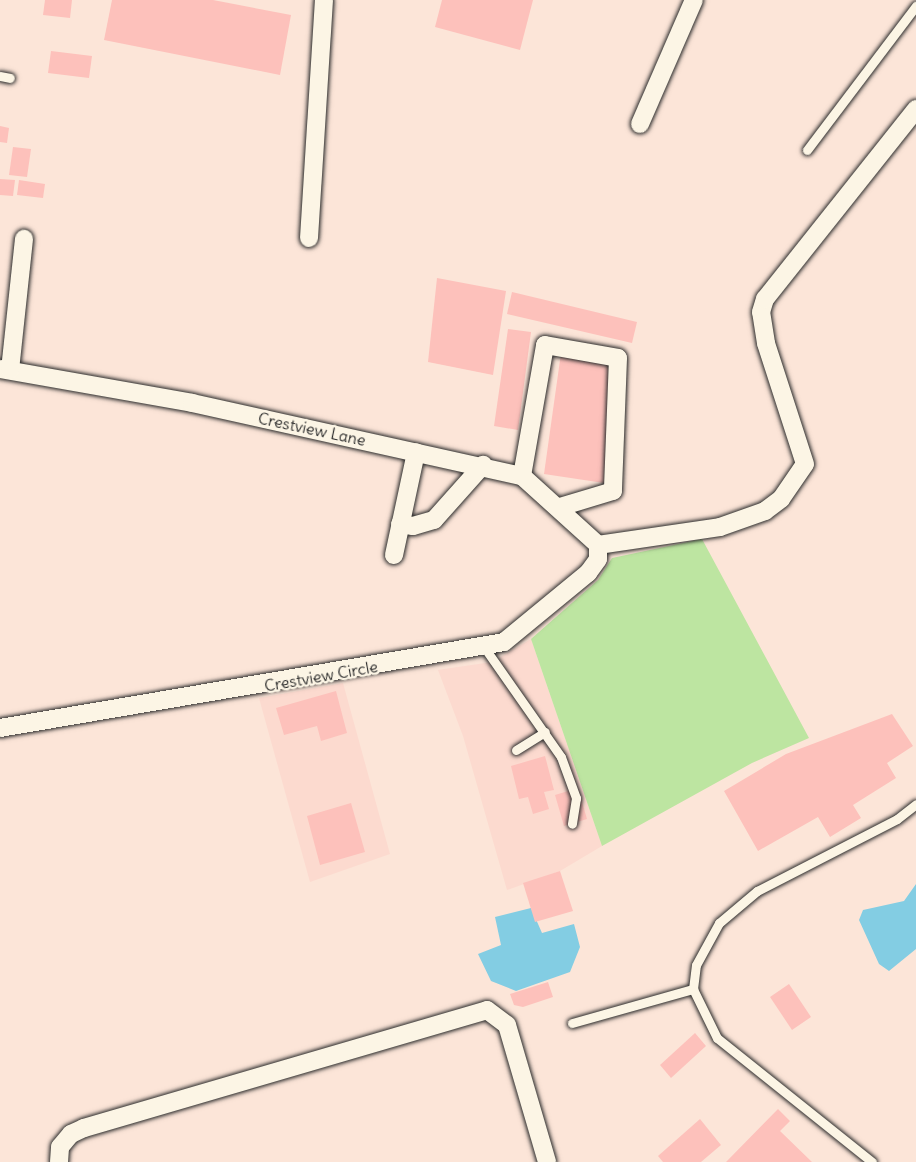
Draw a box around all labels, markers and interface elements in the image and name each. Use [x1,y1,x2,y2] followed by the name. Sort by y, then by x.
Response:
[256,408,368,450] street label: Crestview Lane
[263,657,379,695] street label: Crestview Circle

